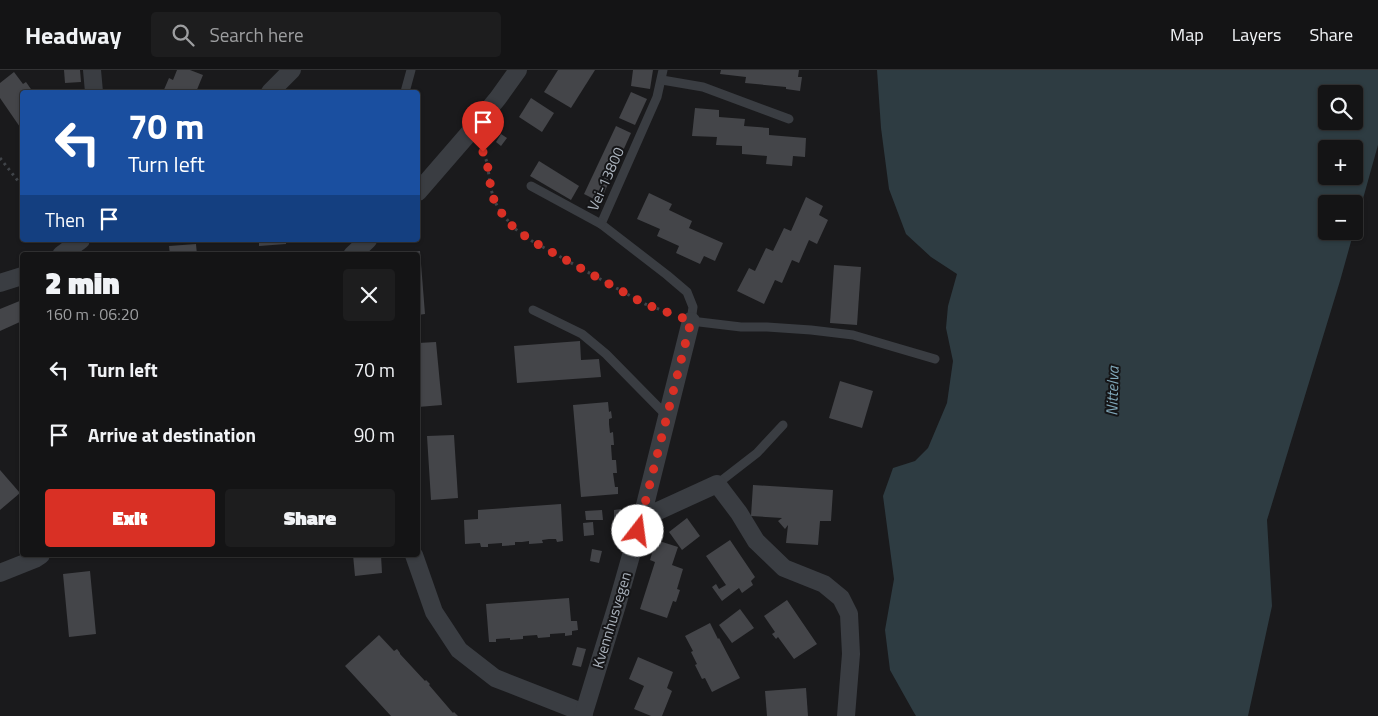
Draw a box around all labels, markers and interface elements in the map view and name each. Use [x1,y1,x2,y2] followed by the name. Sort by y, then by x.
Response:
[151,12,501,57] search box
[25,17,121,53] text: Headway
[209,20,304,49] text: Search here
[169,21,197,49] icon: search
[1170,21,1204,48] text: Map
[1232,21,1281,48] text: Layers
[1309,21,1353,48] text: Share
[1318,85,1363,240] map controls
[1318,85,1363,130] button: search
[128,99,204,153] text: 70 m
[462,101,504,152] pin
[469,108,497,136] icon: arrive
[45,110,110,175] icon: left
[1318,140,1363,185] button: +
[581,143,630,214] street label: Vei-13800
[128,147,205,181] text: Turn left
[1318,195,1363,240] button: −
[45,205,85,234] text: Then
[95,205,123,233] icon: arrive
[45,260,120,306] text: 2 min
[343,269,395,321] button: close
[45,302,139,326] text: 160 m · 06:20
[88,355,158,384] text: Turn left
[354,355,395,384] text: 70 m
[45,356,73,384] icon: left
[1099,365,1125,416] water label: Nittelva
[88,420,256,449] text: Arrive at destination
[354,420,395,449] text: 90 m
[45,421,73,449] icon: arrive
[45,489,215,547] button: Exit
[225,489,395,547] button: Share
[611,504,663,556] position arrow
[586,569,637,671] street label: Kvennhusvegen

